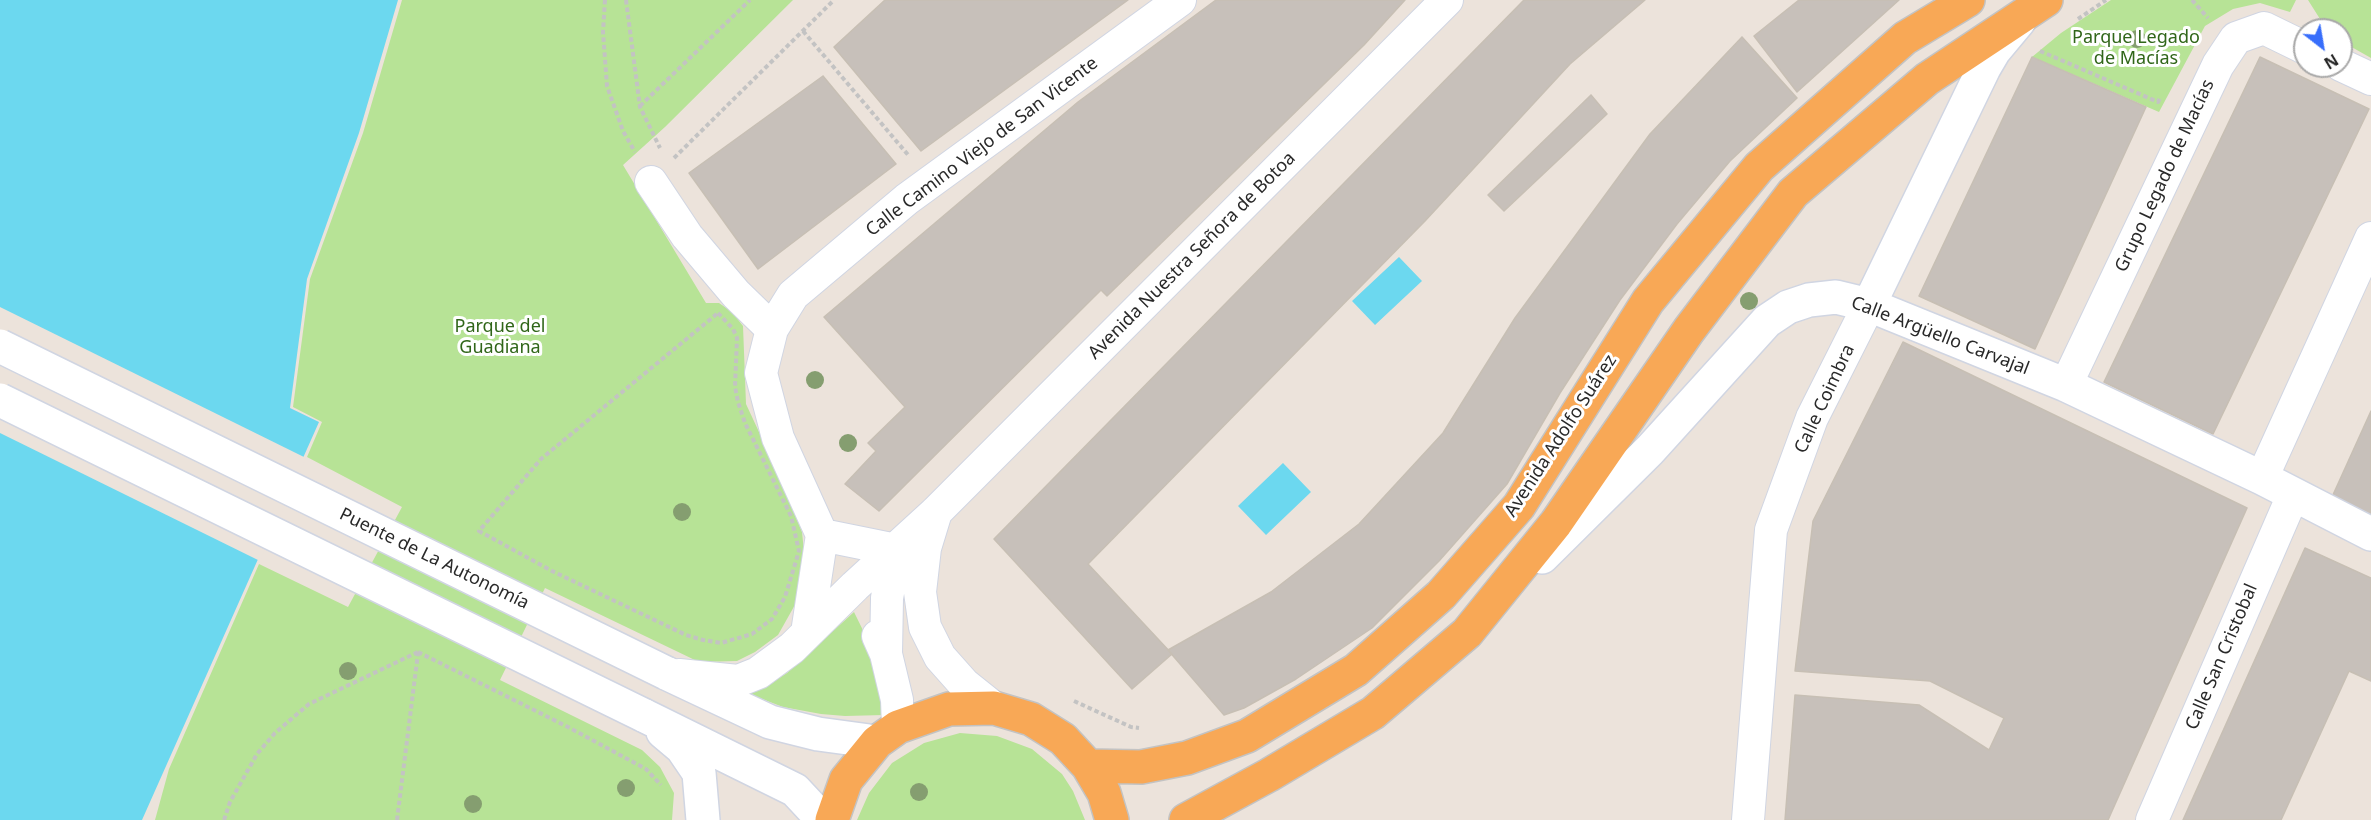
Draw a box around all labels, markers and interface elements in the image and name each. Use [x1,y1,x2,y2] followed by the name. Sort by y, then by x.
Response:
[2293,18,2353,78] north arrow
[2072,27,2200,70] park label: Parque Legado de Macías
[2320,49,2342,74] text: N
[862,53,1102,241] street label: Calle Camino Viejo de San Vicente
[2111,76,2219,276] street label: Grupo Legado de Macías
[1084,148,1300,364] street label: Avenida Nuestra Señora de Botoa
[1848,292,2032,380] street label: Calle Argüello Carvajal
[455,316,545,358] park label: Parque del Guadiana
[1790,341,1860,457] street label: Calle Coimbra
[1501,351,1621,521] street label: Avenida Adolfo Suárez
[336,504,532,614] street label: Puente de La Autonomía
[2181,581,2263,733] street label: Calle San Cristobal

